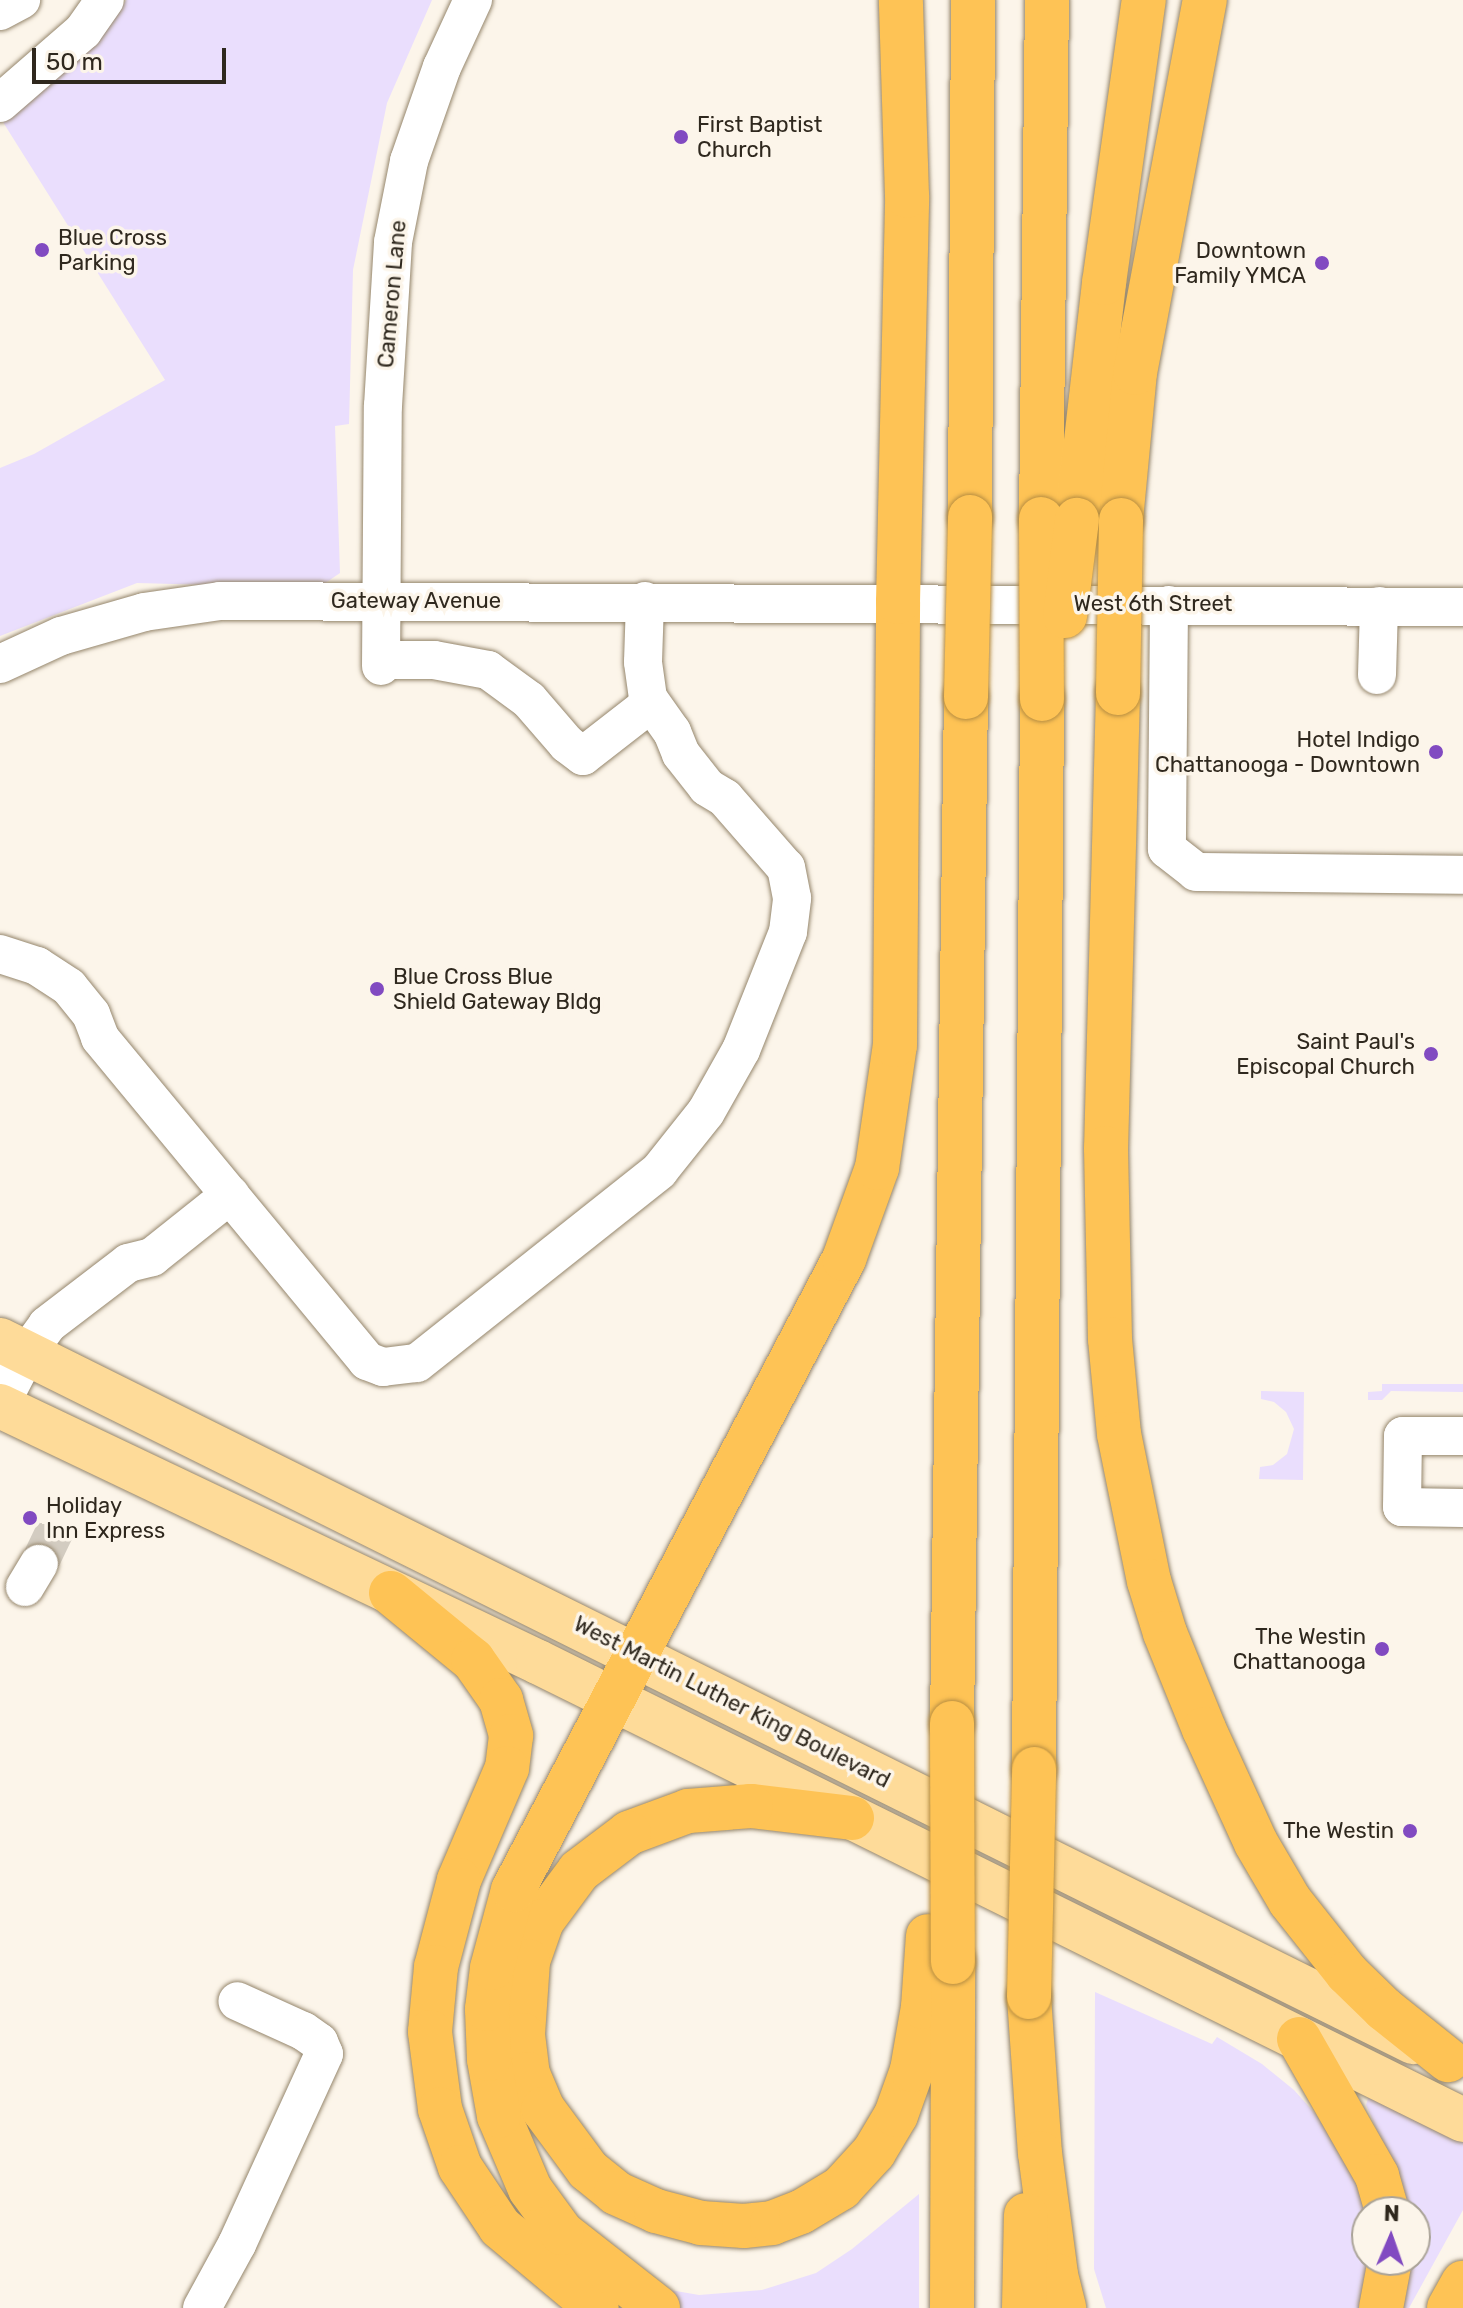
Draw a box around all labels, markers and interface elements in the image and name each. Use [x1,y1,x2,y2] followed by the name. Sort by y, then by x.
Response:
[36,32,230,82] scale bar
[46,48,103,76] text: 50 m
[697,111,822,162] place label: First Baptist Church
[672,128,690,146] marker: First Baptist Church
[372,219,412,369] street label: Cameron Lane
[58,224,167,276] place label: Blue Cross Parking
[1173,237,1306,288] place label: Downtown Family YMCA
[33,241,51,259] marker: Blue Cross Parking
[1313,254,1331,272] marker: Downtown Family YMCA
[330,588,502,614] street label: Gateway Avenue
[1074,591,1232,617] street label: West 6th Street
[1155,726,1420,778] place label: Hotel Indigo Chattanooga - Downtown
[1427,743,1445,761] marker: Hotel Indigo Chattanooga - Downtown
[393,963,602,1014] place label: Blue Cross Blue Shield Gateway Bldg
[368,980,386,998] marker: Blue Cross Blue Shield Gateway Bldg
[1236,1028,1415,1080] place label: Saint Paul's Episcopal Church
[1422,1045,1440,1063] marker: Saint Paul's Episcopal Church
[46,1492,165,1544] place label: Holiday Inn Express
[21,1509,39,1527] marker: Holiday Inn Express
[569,1610,895,1794] street label: West Martin Luther King Boulevard
[1233,1623,1366,1674] place label: The Westin Chattanooga
[1373,1640,1391,1658] marker: The Westin Chattanooga
[1283,1818,1394,1844] place label: The Westin
[1401,1822,1419,1840] marker: The Westin
[1351,2196,1431,2276] north arrow
[1383,2200,1400,2227] text: N

